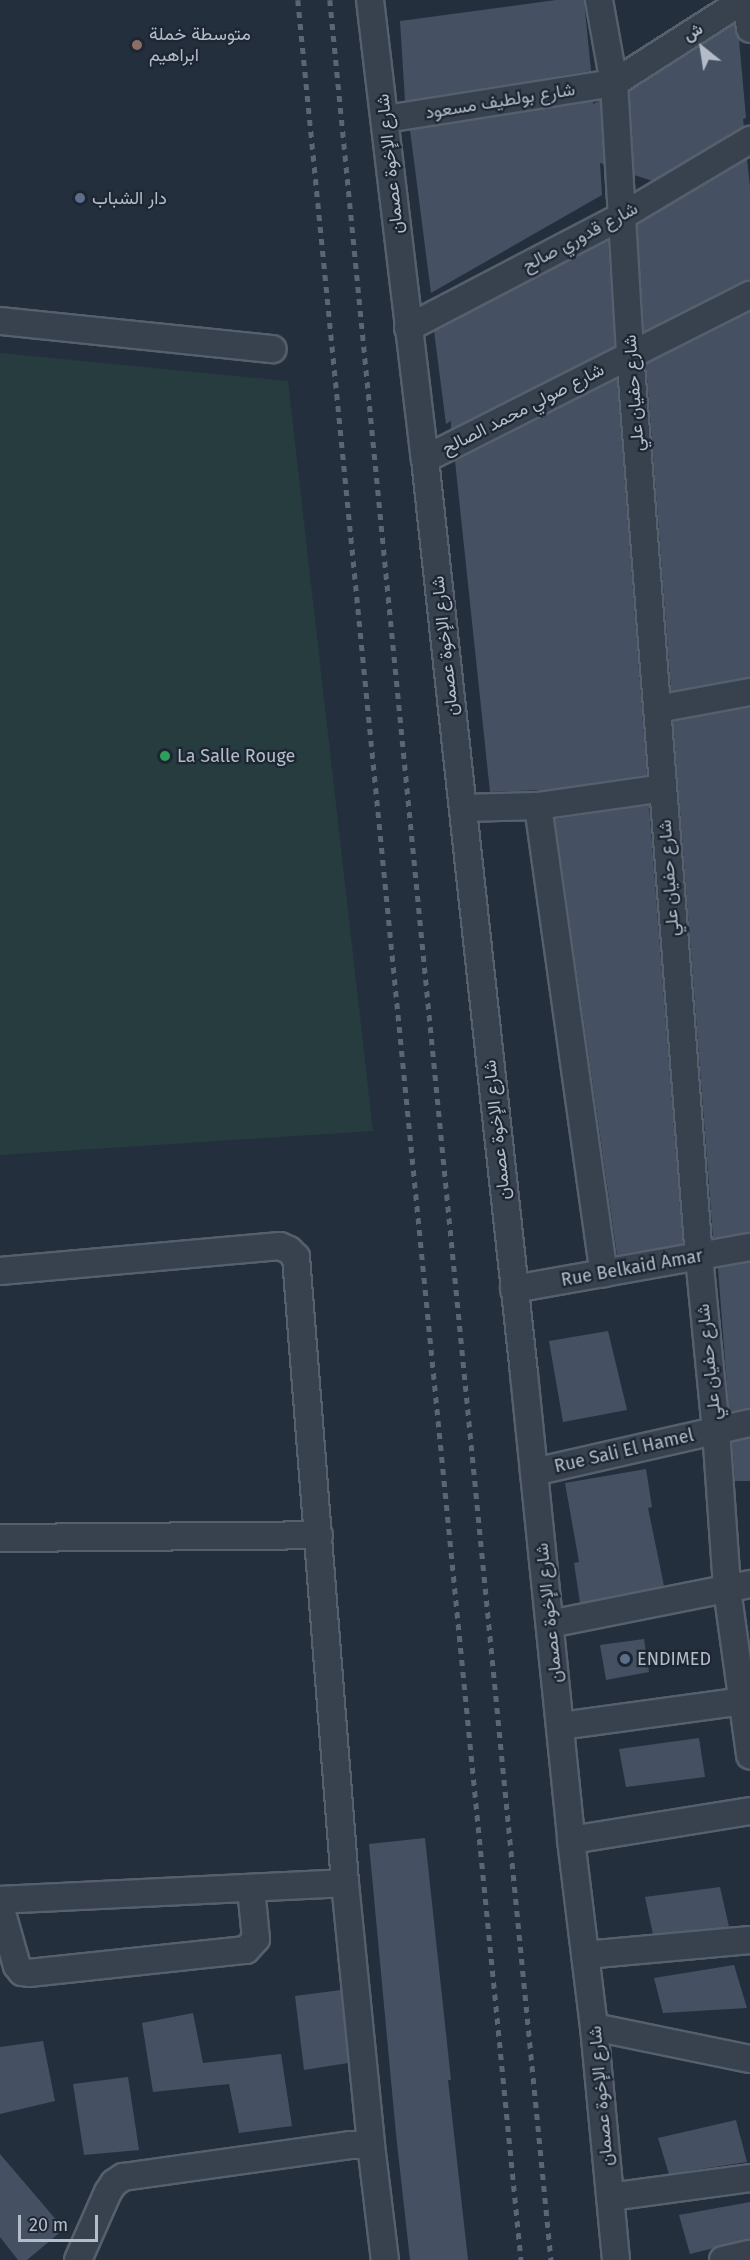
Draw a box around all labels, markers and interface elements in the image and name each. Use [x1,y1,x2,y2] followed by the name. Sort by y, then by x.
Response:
[672,18,732,78] north arrow
[680,19,706,45] text: ش
[149,24,251,66] place label: متوسطة خملة ابراهيم
[130,38,144,52] marker: متوسطة خملة ابراهيم
[424,78,576,124] street label: شارع بولطيف مسعود
[372,93,408,235] street label: شارع الإخوة عصمان
[92,187,167,209] place label: دار الشباب
[73,191,87,205] marker: دار الشباب
[519,197,641,277] street label: شارع قدوري صالح
[619,334,649,452] street label: شارع حفيان علي
[438,359,608,459] street label: شارع صولي محمد الصالح
[427,575,463,717] street label: شارع الإخوة عصمان
[177,745,295,767] place label: La Salle Rouge
[158,749,172,763] marker: La Salle Rouge
[654,819,684,937] street label: شارع حفيان علي
[479,1059,515,1201] street label: شارع الإخوة عصمان
[559,1245,705,1291] street label: Rue Belkaid Amar
[692,1303,726,1421] street label: شارع حفيان علي
[552,1424,696,1478] street label: Rue Sali El Hamel
[531,1542,567,1684] street label: شارع الإخوة عصمان
[637,1648,711,1670] place label: ENDIMED
[618,1652,632,1666] marker: ENDIMED
[584,2025,618,2167] street label: شارع الإخوة عصمان
[21,2203,100,2241] scale bar
[29,2214,68,2236] text: 20 m

